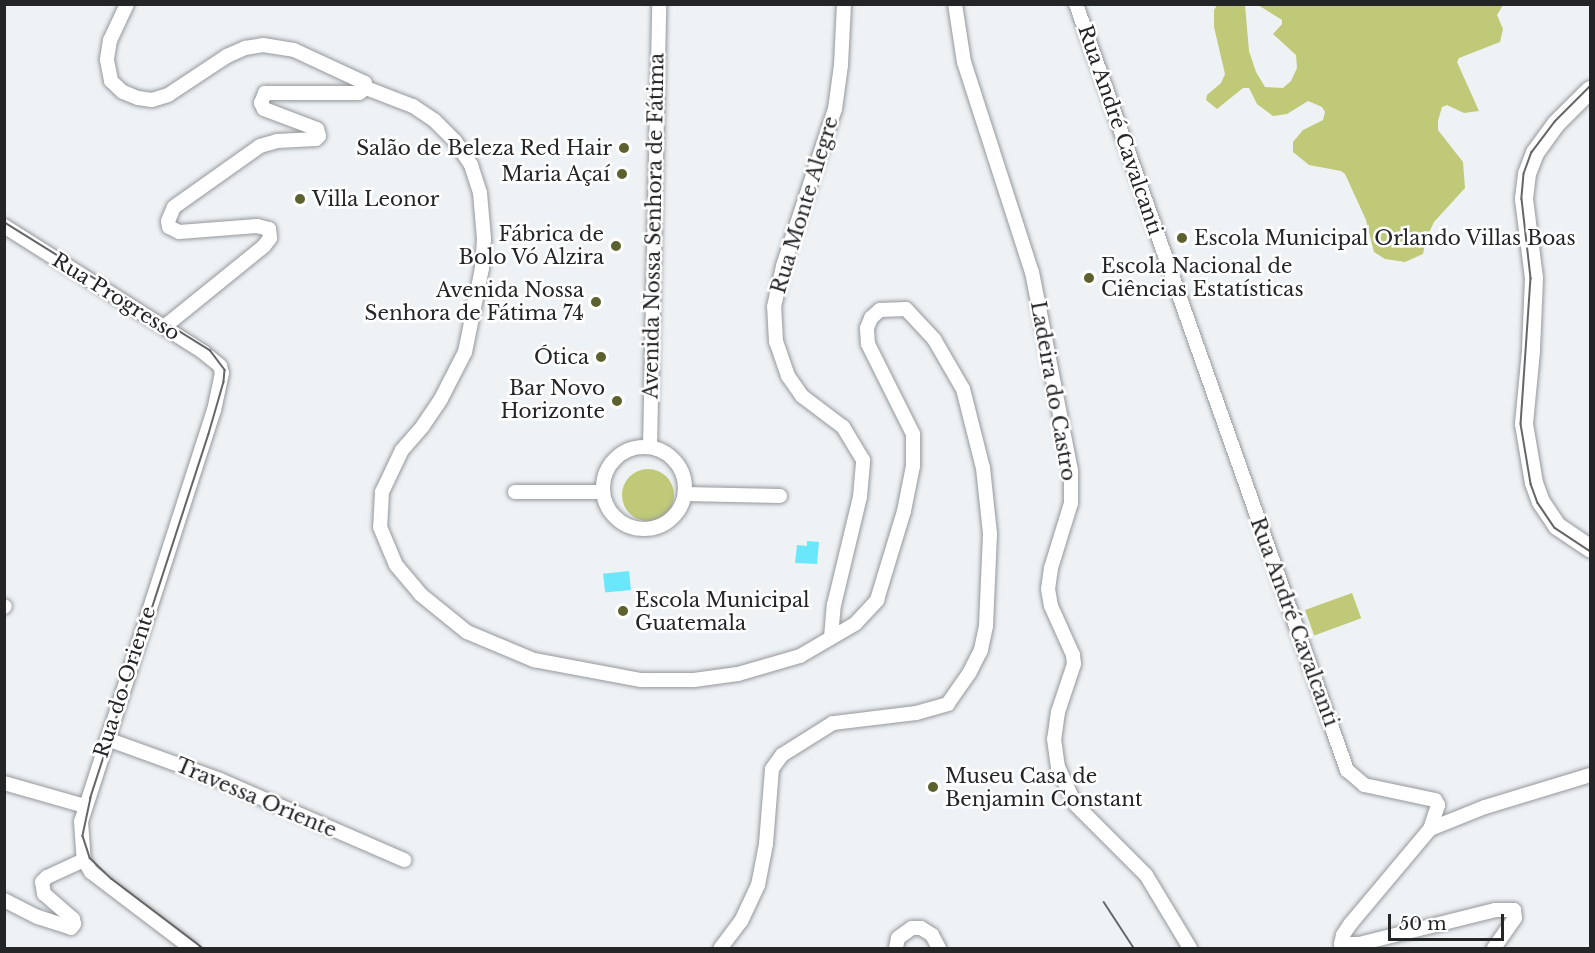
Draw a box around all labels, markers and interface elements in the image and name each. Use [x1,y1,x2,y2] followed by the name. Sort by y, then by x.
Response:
[1073,21,1167,239] street label: Rua André Cavalcanti
[639,52,669,400] street label: Avenida Nossa Senhora de Fátima
[766,113,844,297] street label: Rua Monte Alegre
[356,136,612,160] place label: Salão de Beleza Red Hair
[617,141,631,155] marker: Salão de Beleza Red Hair
[500,162,610,186] place label: Maria Açaí
[615,167,629,181] marker: Maria Açaí
[312,187,440,211] place label: Villa Leonor
[293,192,307,206] marker: Villa Leonor
[457,222,604,269] place label: Fábrica de Bolo Vó Alzira
[1194,226,1576,250] place label: Escola Municipal Orlando Villas Boas
[1175,231,1189,245] marker: Escola Municipal Orlando Villas Boas
[609,239,623,253] marker: Fábrica de Bolo Vó Alzira
[48,248,184,346] street label: Rua Progresso
[1101,254,1303,301] place label: Escola Nacional de Ciências Estatísticas
[1082,271,1096,285] marker: Escola Nacional de Ciências Estatísticas
[364,278,584,325] place label: Avenida Nossa Senhora de Fátima 74
[589,295,603,309] marker: Avenida Nossa Senhora de Fátima 74
[1025,299,1081,483] street label: Ladeira do Castro
[534,345,589,369] place label: Ótica
[594,350,608,364] marker: Ótica
[501,377,605,424] place label: Bar Novo Horizonte
[610,394,624,408] marker: Bar Novo Horizonte
[1245,514,1343,730] street label: Rua André Cavalcanti
[635,588,810,635] place label: Escola Municipal Guatemala
[89,603,161,761] street label: Rua do Oriente
[616,604,630,618] marker: Escola Municipal Guatemala
[172,753,340,843] street label: Travessa Oriente
[945,764,1142,811] place label: Museu Casa de Benjamin Constant
[926,780,940,794] marker: Museu Casa de Benjamin Constant
[1391,902,1506,940] scale bar
[1399,913,1447,935] text: 50 m

